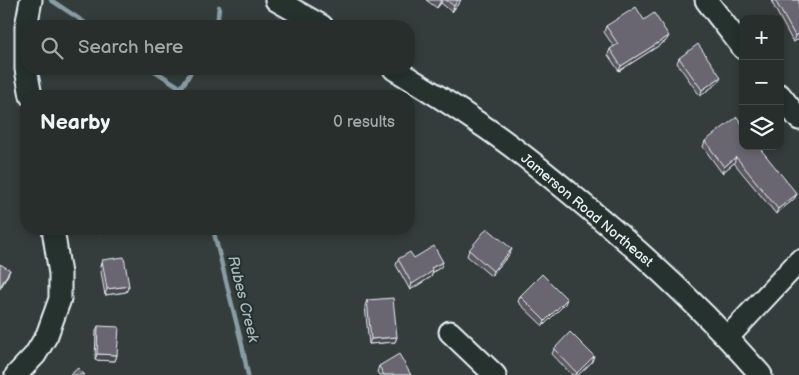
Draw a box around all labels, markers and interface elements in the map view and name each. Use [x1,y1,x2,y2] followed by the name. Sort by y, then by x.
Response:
[739,15,784,150] map controls
[739,15,784,60] button: +
[20,20,415,75] search box
[38,34,66,62] icon: search
[78,36,183,59] text: Search here
[739,60,784,105] button: −
[739,105,784,150] button: layers
[40,110,110,135] text: Nearby
[333,113,395,132] text: 0 results
[517,150,657,271] street label: Jamerson Road Northeast
[223,254,263,345] water label: Rubes Creek

